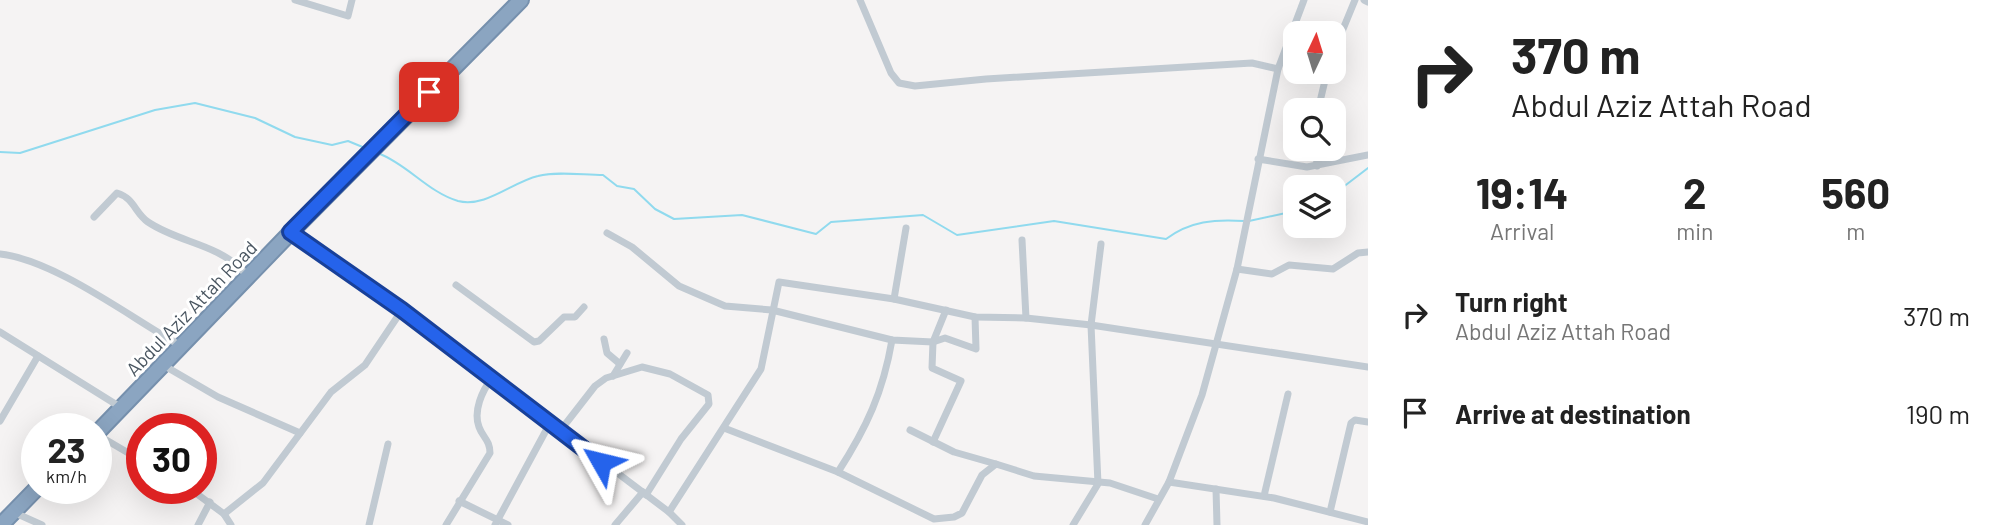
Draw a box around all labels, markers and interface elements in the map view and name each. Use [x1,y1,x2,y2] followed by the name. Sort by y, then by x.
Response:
[1283,21,1346,84] north arrow
[1283,21,1346,238] map controls
[1511,25,1640,84] text: 370 m
[1396,28,1487,119] icon: right
[399,62,459,122] pin
[410,73,448,111] icon: arrive
[1511,85,1812,123] text: Abdul Aziz Attah Road
[1283,98,1346,161] button: search
[1476,167,1568,217] text: 19:14
[1683,167,1707,217] text: 2
[1821,167,1890,217] text: 560
[1283,175,1346,238] button: layers
[1490,217,1554,245] text: Arrival
[1676,217,1713,245] text: min
[1846,217,1865,245] text: m
[121,236,261,380] street label: Abdul Aziz Attah Road
[1455,286,1568,317] text: Turn right
[1396,296,1434,334] icon: right
[1903,300,1970,331] text: 370 m
[1455,317,1671,345] text: Abdul Aziz Attah Road
[1396,394,1434,432] icon: arrive
[1455,398,1691,429] text: Arrive at destination
[1906,398,1970,429] text: 190 m
[126,413,217,504] speed limit sign: 30
[564,425,638,499] position arrow
[47,428,86,470] text: 23
[46,465,87,487] text: km/h

